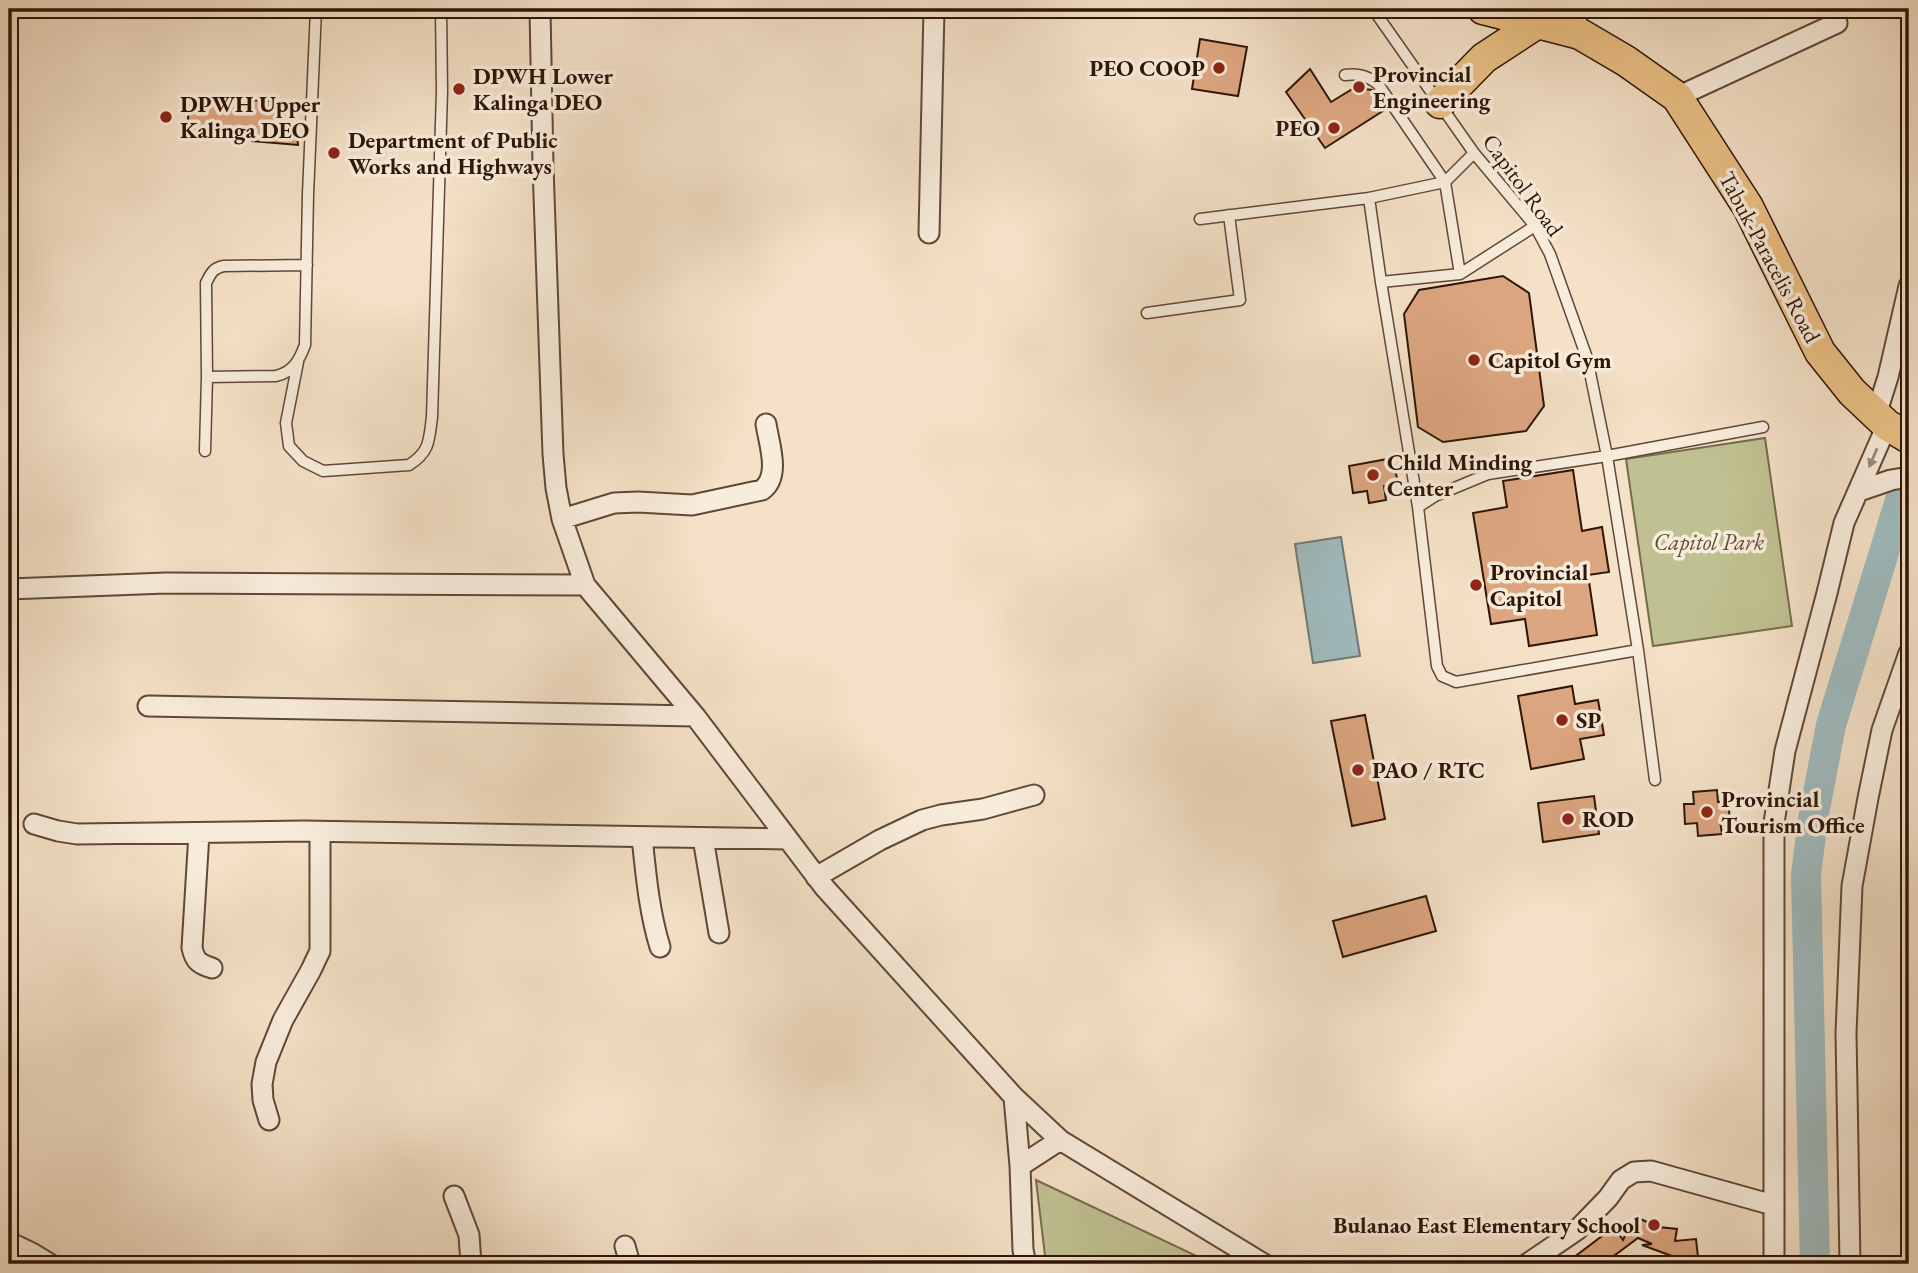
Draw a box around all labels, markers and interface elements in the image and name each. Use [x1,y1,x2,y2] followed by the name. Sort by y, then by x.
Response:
[1089,53,1205,83] place label: PEO COOP
[1373,59,1491,115] place label: Provincial Engineering
[1211,60,1227,76] marker: PEO COOP
[473,61,613,117] place label: DPWH Lower Kalinga DEO
[1351,79,1367,95] marker: Provincial Engineering
[451,81,467,97] marker: DPWH Lower Kalinga DEO
[180,89,321,145] place label: DPWH Upper Kalinga DEO
[158,109,174,125] marker: DPWH Upper Kalinga DEO
[1275,113,1320,143] place label: PEO
[1326,120,1342,136] marker: PEO
[348,125,558,181] place label: Department of Public Works and Highways
[1476,128,1570,242] street label: Capitol Road
[326,145,342,161] marker: Department of Public Works and Highways
[1712,166,1828,348] street label: Tabuk-Paracelis Road
[1488,345,1612,375] place label: Capitol Gym
[1466,352,1482,368] marker: Capitol Gym
[1387,447,1533,503] place label: Child Minding Center
[1867,448,1879,468] one-way arrow
[1365,467,1381,483] marker: Child Minding Center
[1654,527,1765,557] park label: Capitol Park
[1490,557,1589,613] place label: Provincial Capitol
[1468,577,1484,593] marker: Provincial Capitol
[1576,705,1601,735] place label: SP
[1554,712,1570,728] marker: SP
[1372,755,1485,785] place label: PAO / RTC
[1350,762,1366,778] marker: PAO / RTC
[1721,784,1865,840] place label: Provincial Tourism Office
[1582,804,1634,834] place label: ROD
[1699,804,1715,820] marker: Provincial Tourism Office
[1560,811,1576,827] marker: ROD
[1333,1210,1640,1240] place label: Bulanao East Elementary School
[1646,1217,1662,1233] marker: Bulanao East Elementary School

